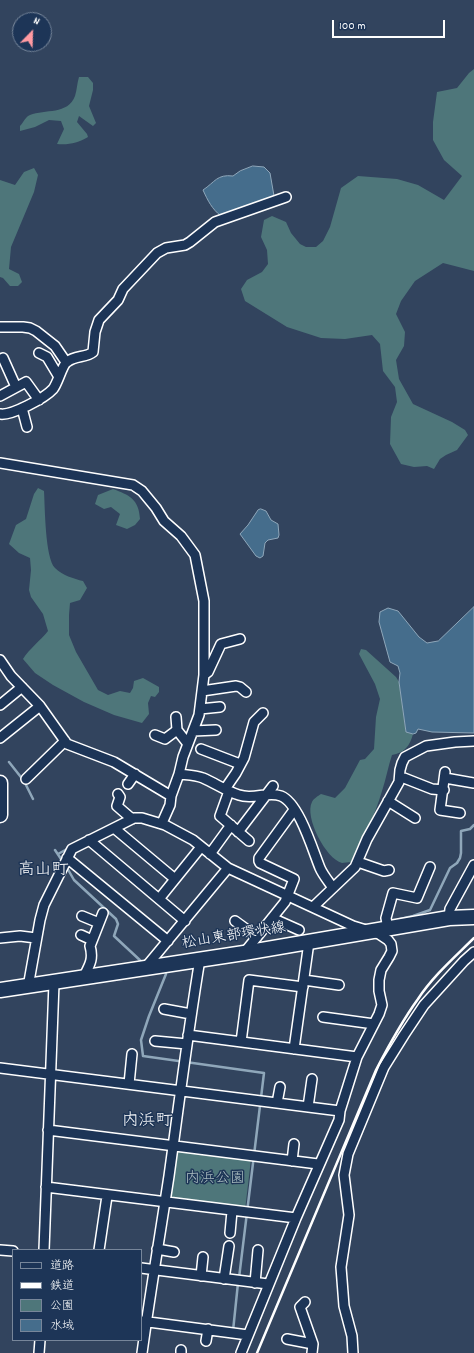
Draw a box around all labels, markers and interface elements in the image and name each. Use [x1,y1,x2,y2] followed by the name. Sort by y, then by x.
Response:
[12,12,52,52] north arrow
[334,12,447,38] scale bar
[31,13,42,30] text: N
[339,18,366,35] text: 100 m
[18,862,68,882] district label: 高山町
[181,920,287,954] street label: 松山東部環状線
[122,1113,172,1133] district label: 内浜町
[185,1171,245,1189] park label: 内浜公園
[12,1249,142,1341] legend
[50,1258,74,1275] text: 道路
[50,1278,74,1295] text: 鉄道
[50,1298,74,1315] text: 公園
[50,1318,74,1335] text: 水域

